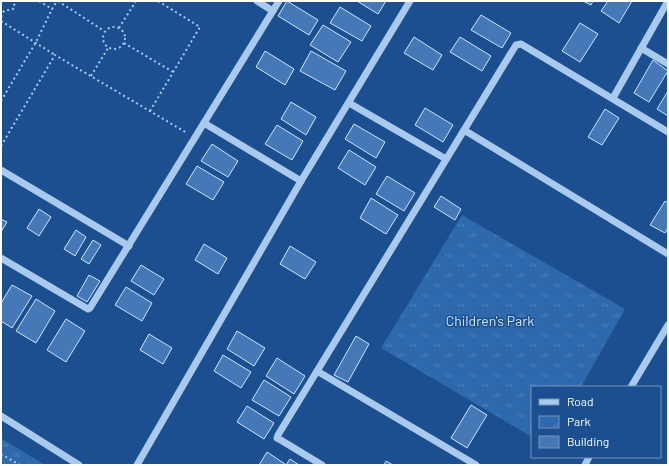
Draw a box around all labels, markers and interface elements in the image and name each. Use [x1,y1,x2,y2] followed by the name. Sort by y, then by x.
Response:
[446,312,534,329] park label: Children's Park
[531,386,661,458] legend
[567,394,594,408] text: Road
[567,414,591,428] text: Park
[567,434,609,448] text: Building

